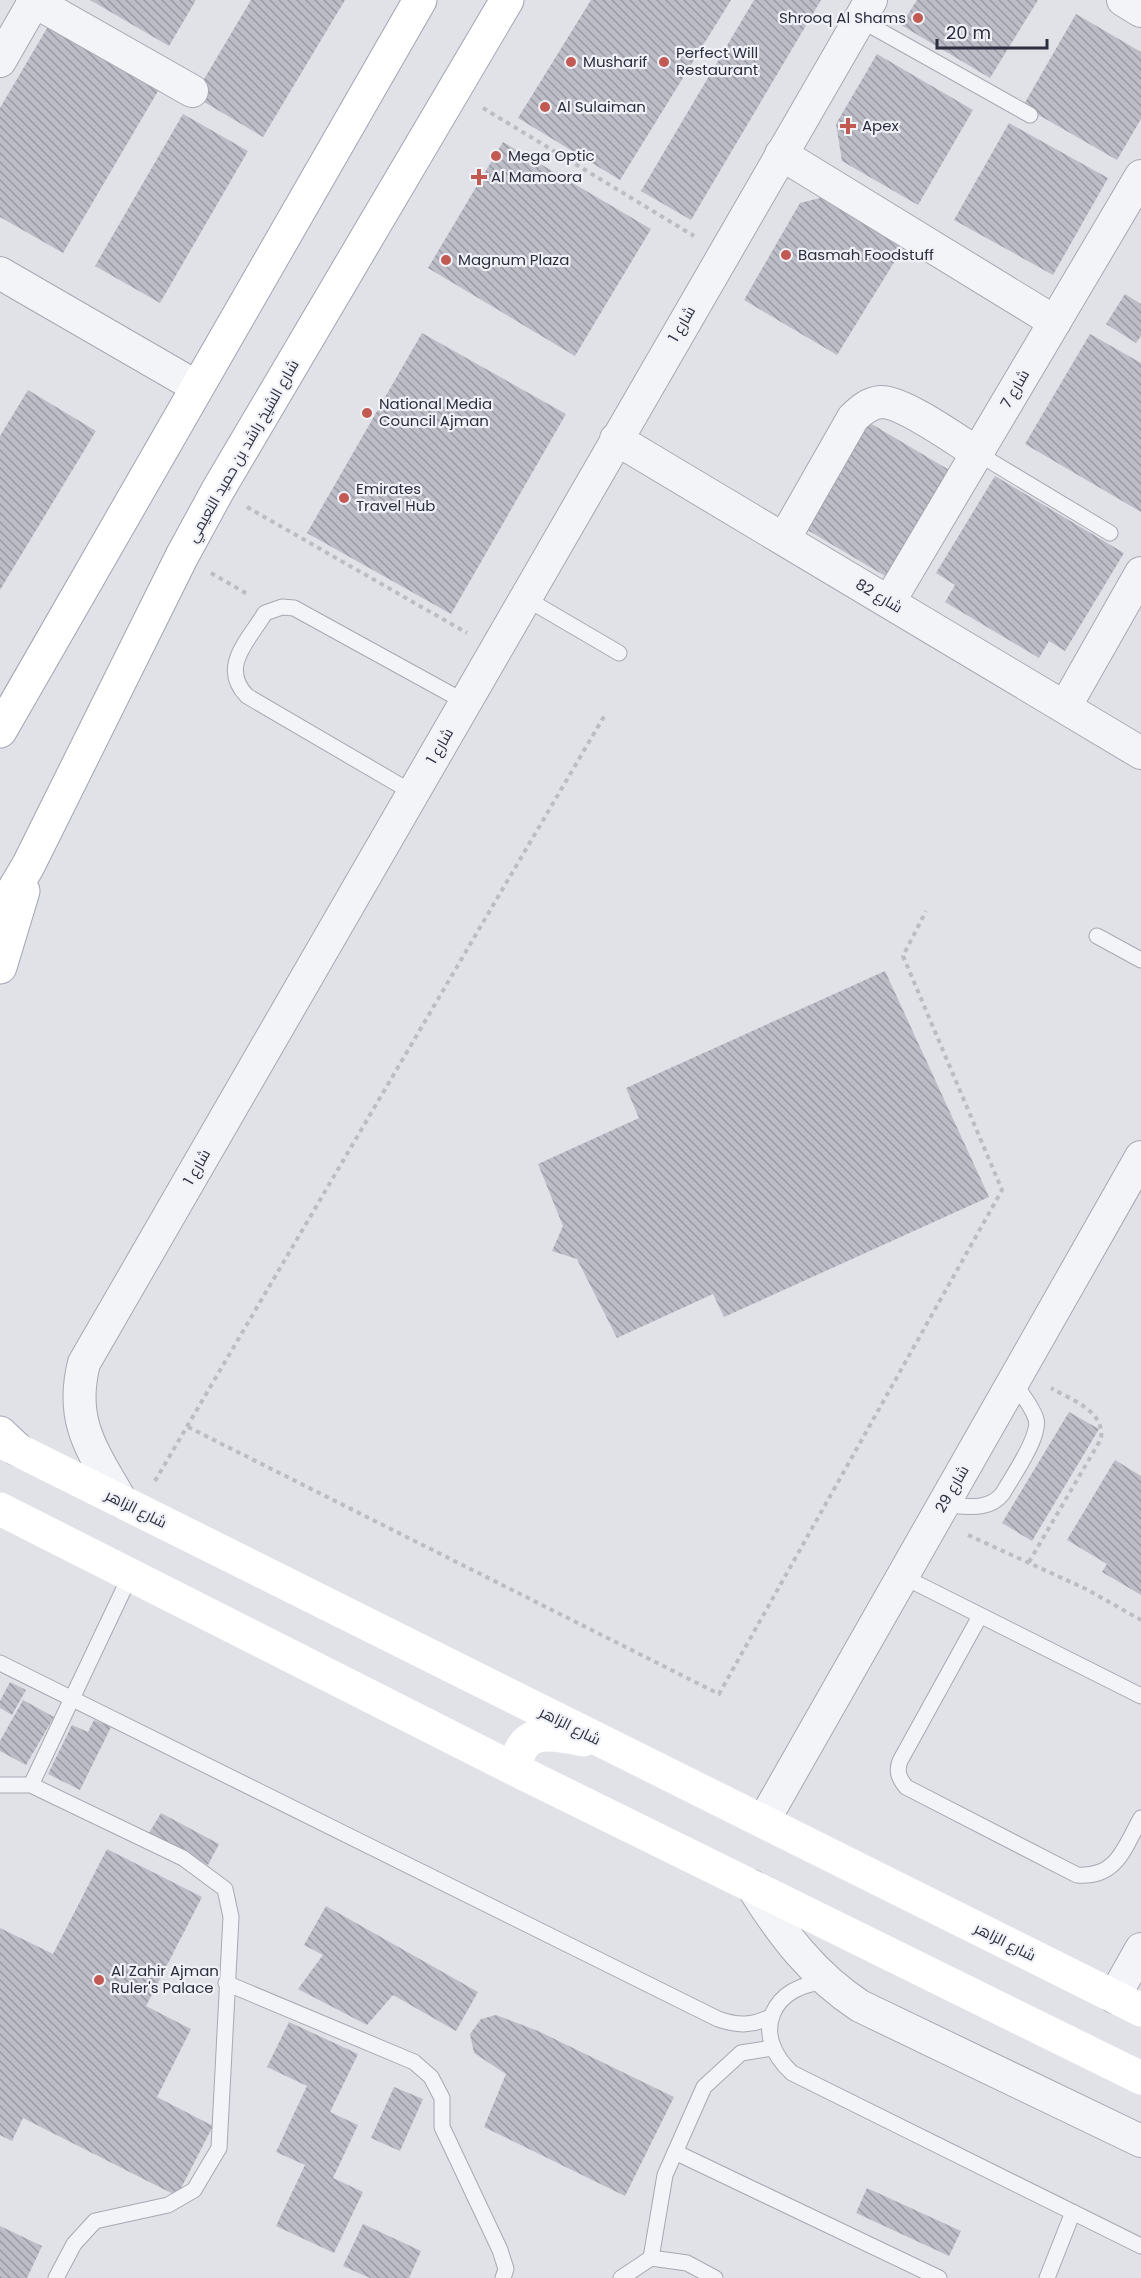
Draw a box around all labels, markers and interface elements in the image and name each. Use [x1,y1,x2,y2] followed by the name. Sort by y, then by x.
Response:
[779,7,906,28] place label: Shrooq Al Shams
[911,11,925,25] marker: Shrooq Al Shams
[937,12,1046,50] scale bar
[946,20,991,45] text: 20 m
[676,42,758,80] place label: Perfect Will Restaurant
[583,51,647,72] place label: Musharif
[564,55,578,69] marker: Musharif
[657,55,671,69] marker: Perfect Will Restaurant
[557,96,646,117] place label: Al Sulaiman
[538,100,552,114] marker: Al Sulaiman
[862,115,899,136] place label: Apex
[839,117,857,135] marker: Apex
[508,145,595,166] place label: Mega Optic
[489,149,503,163] marker: Mega Optic
[491,166,582,187] place label: Al Mamoora
[472,170,486,184] marker: Al Mamoora
[798,244,934,265] place label: Basmah Foodstuff
[779,248,793,262] marker: Basmah Foodstuff
[458,249,569,270] place label: Magnum Plaza
[439,253,453,267] marker: Magnum Plaza
[663,302,701,346] street label: شارع 1
[182,356,305,547] street label: شارع الشيخ راشد بن حميد النعيمي
[995,366,1035,412] street label: شارع 7
[379,393,492,431] place label: National Media Council Ajman
[360,406,374,420] marker: National Media Council Ajman
[356,478,435,516] place label: Emirates Travel Hub
[337,491,351,505] marker: Emirates Travel Hub
[851,573,907,619] street label: شارع 82
[421,724,459,768] street label: شارع 1
[178,1145,216,1189] street label: شارع 1
[930,1461,974,1517] street label: شارع 29
[101,1484,170,1534] street label: شارع الزاهر
[535,1701,604,1751] street label: شارع الزاهر
[970,1917,1039,1967] street label: شارع الزاهر
[111,1960,219,1998] place label: Al Zahir Ajman Ruler's Palace
[92,1973,106,1987] marker: Al Zahir Ajman Ruler's Palace

